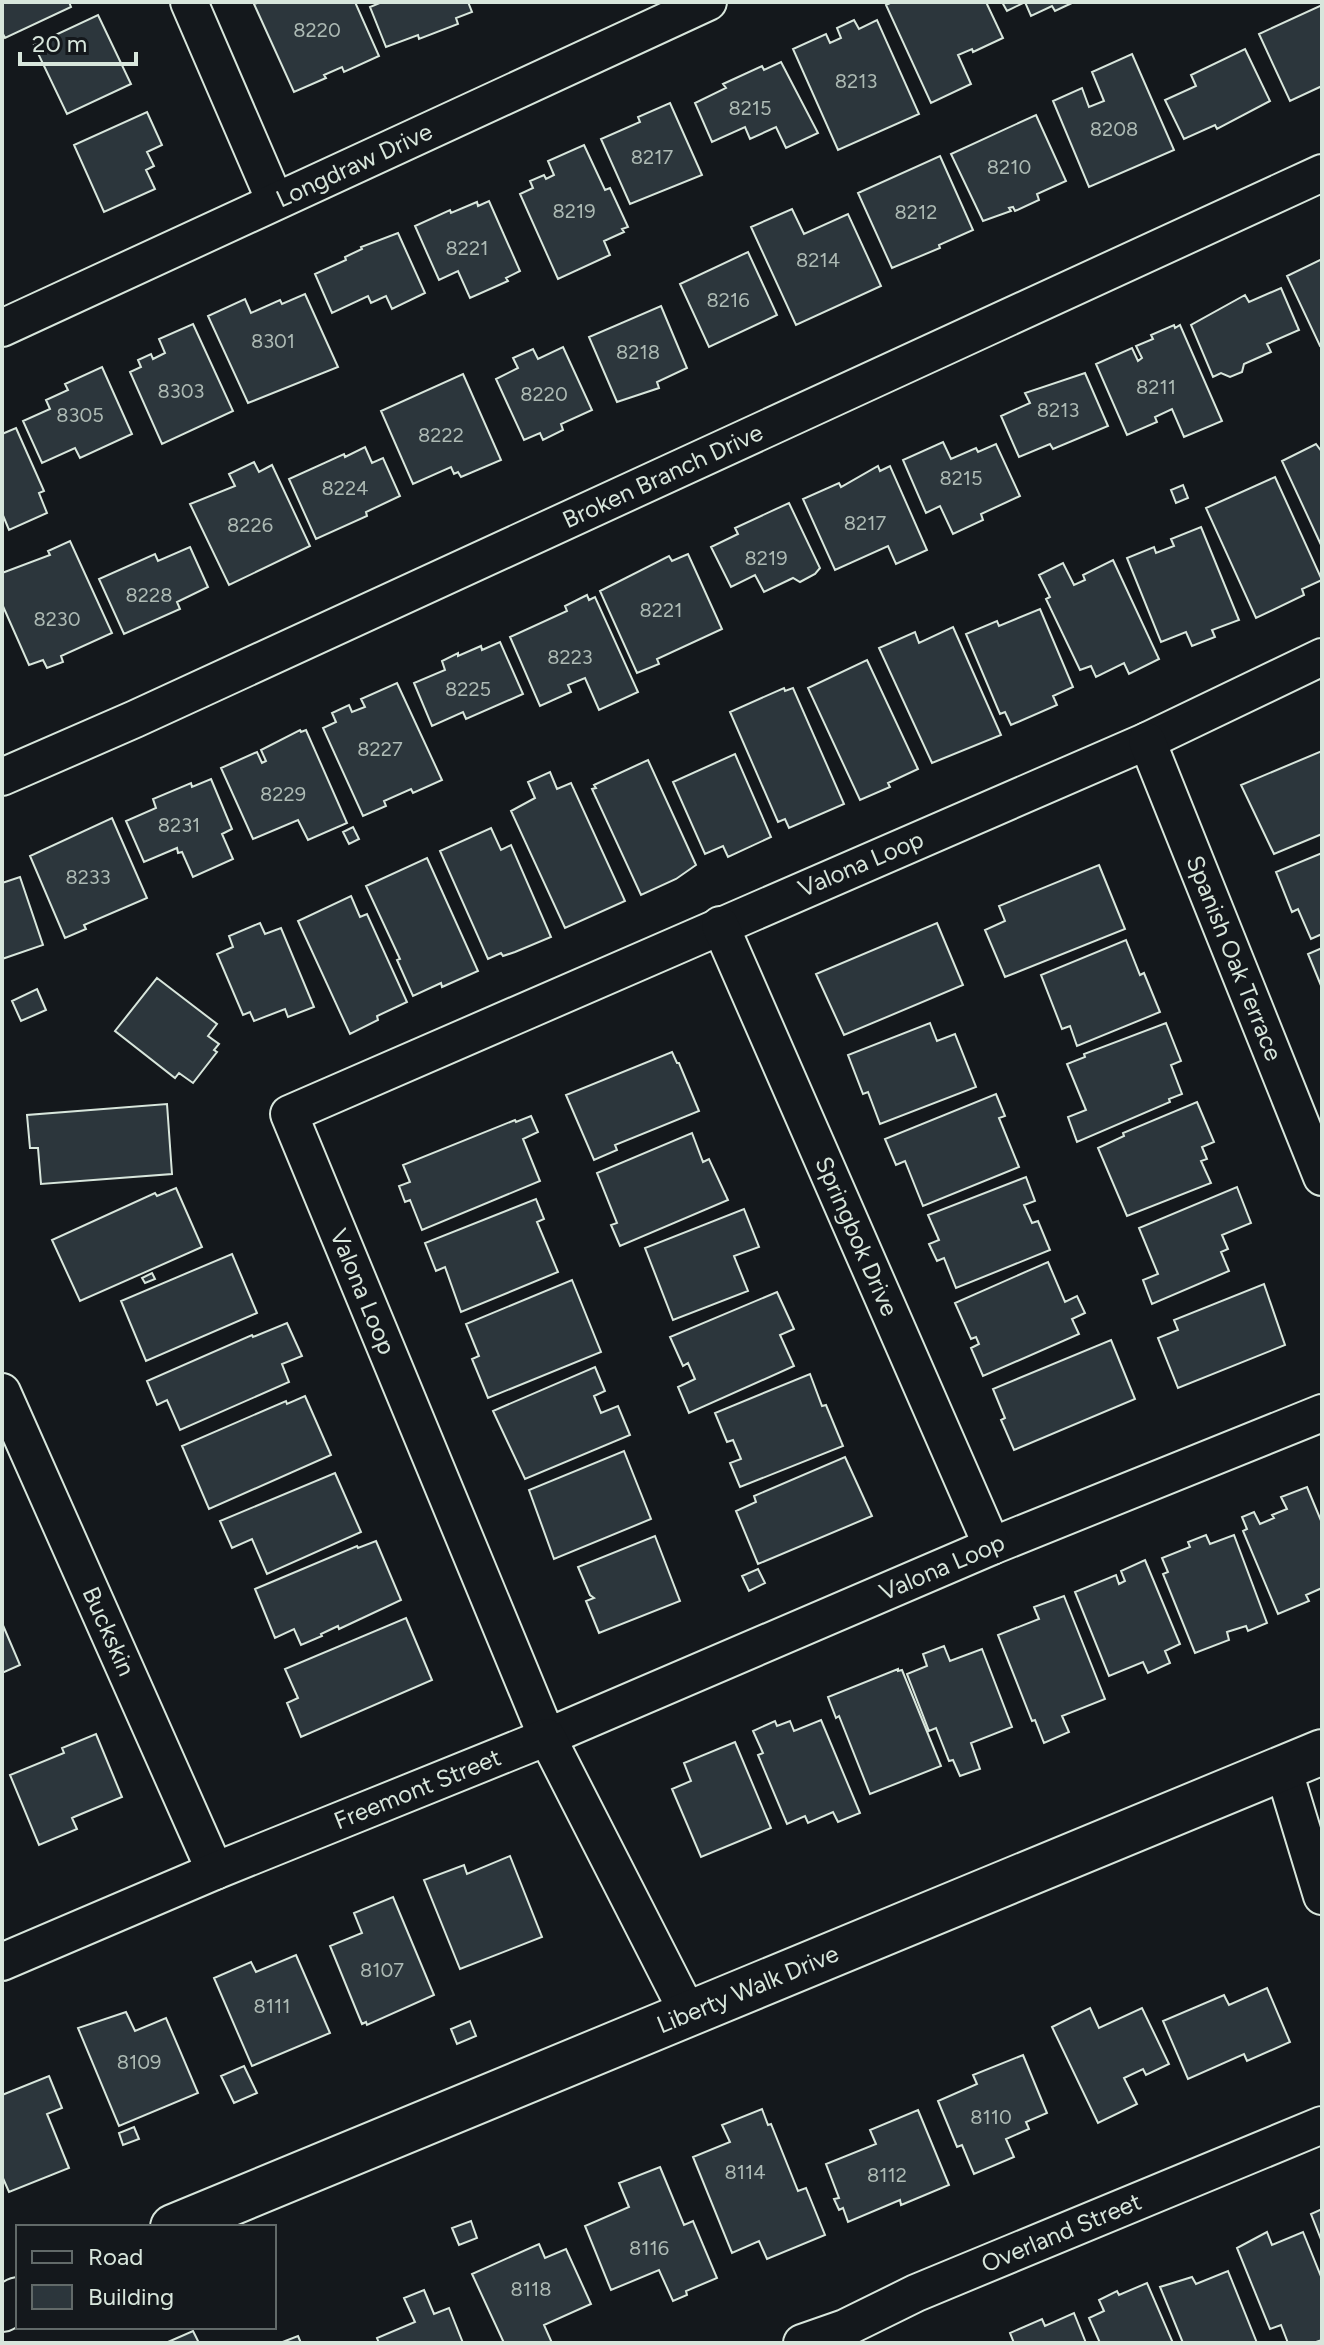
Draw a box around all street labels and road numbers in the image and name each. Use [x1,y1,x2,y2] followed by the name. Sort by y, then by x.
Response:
[271,116,437,213] street label: Longdraw Drive
[558,417,767,534] street label: Broken Branch Drive
[794,824,928,903] street label: Valona Loop
[1180,851,1289,1065] street label: Spanish Oak Terrace
[809,1152,905,1320] street label: Springbok Drive
[324,1224,402,1359] street label: Valona Loop
[875,1527,1009,1607] street label: Valona Loop
[76,1582,141,1680] street label: Buckskin
[330,1742,505,1835] street label: Freemont Street
[653,1938,843,2039] street label: Liberty Walk Drive
[977,2186,1145,2278] street label: Overland Street

